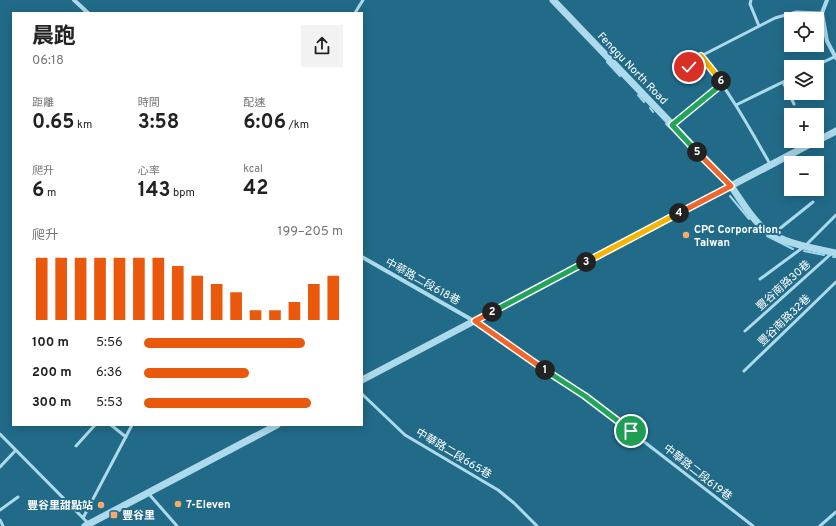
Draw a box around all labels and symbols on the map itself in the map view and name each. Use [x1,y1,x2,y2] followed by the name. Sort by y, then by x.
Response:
[594,30,670,108] street label: Fenggu North Road
[672,50,706,84] pin
[711,71,731,91] pin: 6
[687,142,707,162] pin: 5
[669,203,689,223] pin: 4
[694,223,781,250] place label: CPC Corporation, Taiwan
[681,230,691,240] marker: CPC Corporation, Taiwan
[576,252,596,272] pin: 3
[383,256,462,308] street label: 中華路二段618巷
[754,258,814,314] street label: 豐谷南路30巷
[755,292,814,349] street label: 豐谷南路32巷
[482,302,502,322] pin: 2
[535,360,555,380] pin: 1
[614,414,648,448] pin
[413,426,494,482] street label: 中華路二段665巷
[660,442,734,504] street label: 中華路二段619巷
[186,498,230,512] place label: 7-Eleven
[27,499,93,513] place label: 豐谷里甜點站
[173,499,183,509] marker: 7-Eleven
[96,500,106,510] marker: 豐谷里甜點站
[122,509,155,523] place label: 豐谷里
[109,510,119,520] marker: 豐谷里

